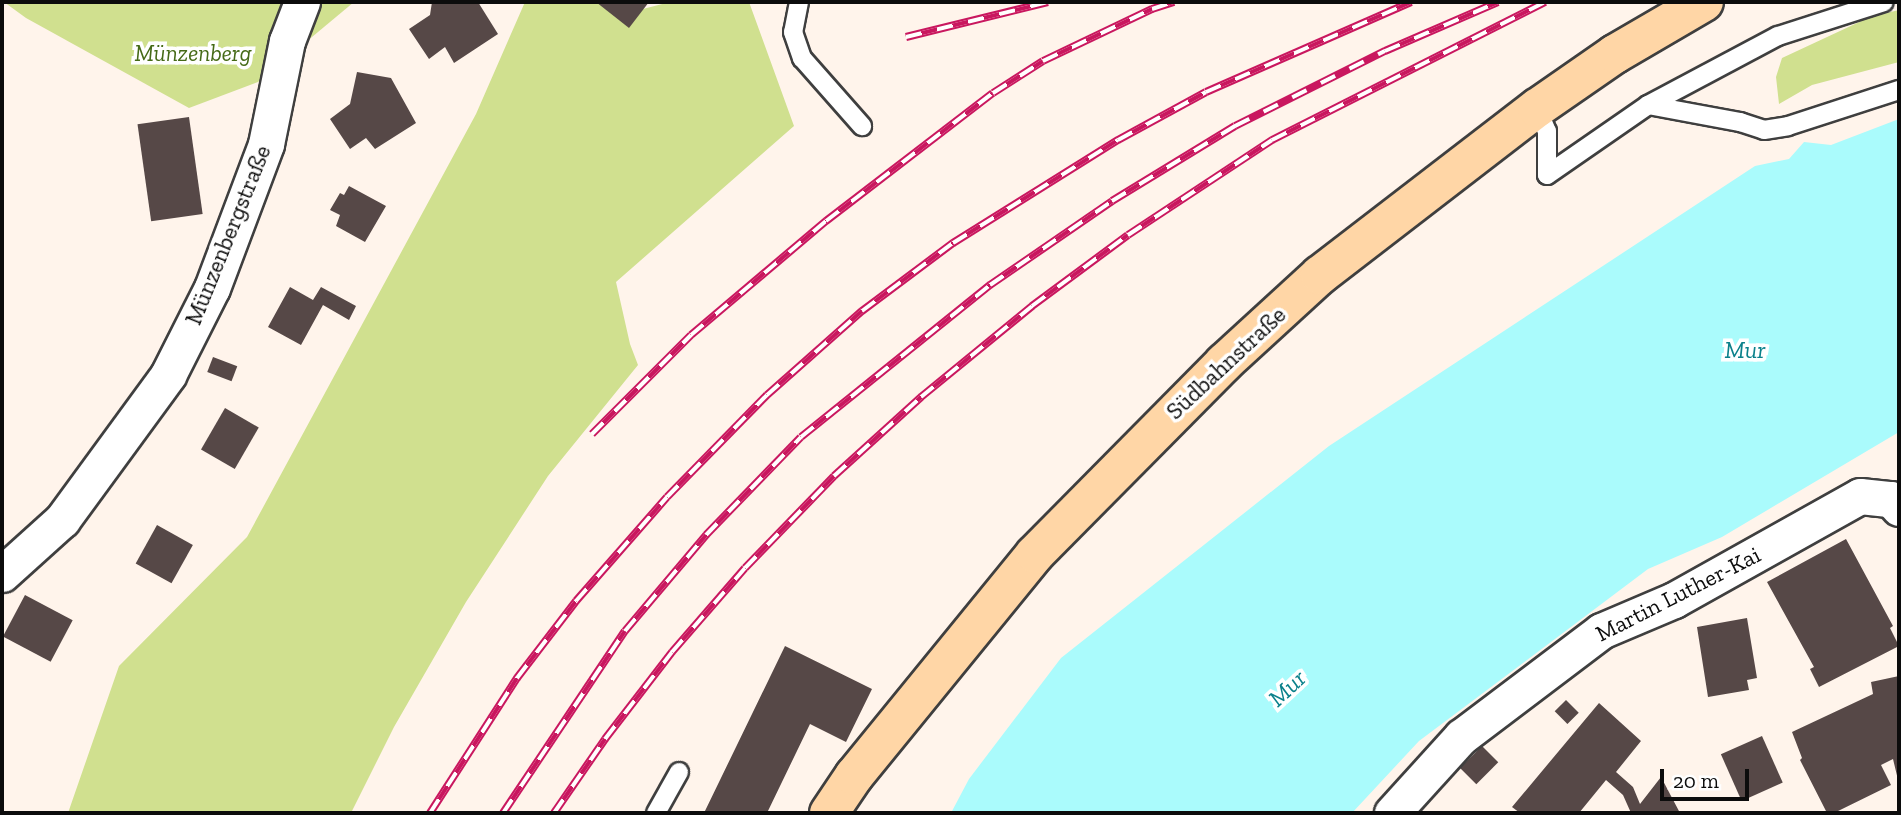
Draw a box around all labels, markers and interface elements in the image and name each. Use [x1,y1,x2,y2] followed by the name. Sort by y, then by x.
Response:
[135,39,251,67] park label: Münzenberg
[179,141,277,329] street label: Münzenbergstraße
[1161,301,1291,425] street label: Südbahnstraße
[1725,336,1765,364] water label: Mur
[1591,541,1765,647] street label: Martin Luther-Kai
[1262,664,1312,712] water label: Mur
[1663,756,1752,800] scale bar
[1673,768,1719,793] text: 20 m

